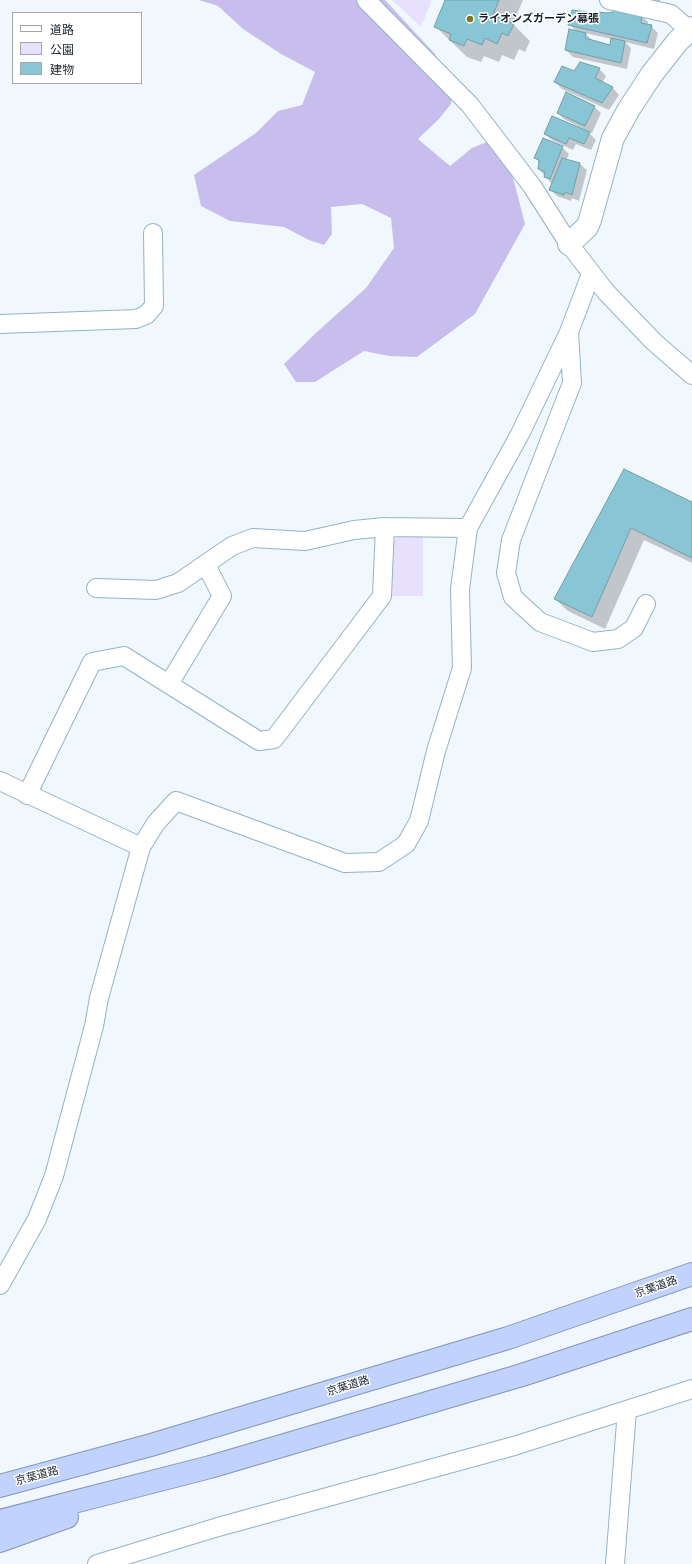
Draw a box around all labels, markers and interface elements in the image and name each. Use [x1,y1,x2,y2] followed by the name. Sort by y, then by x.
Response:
[12,12,142,84] legend
[478,12,599,26] place label: ライオンズガーデン幕張
[465,14,475,24] marker: ライオンズガーデン幕張
[50,22,74,37] text: 道路
[50,42,74,57] text: 公園
[50,62,74,77] text: 建物
[633,1274,679,1300] street label: 京葉道路
[325,1373,371,1399] street label: 京葉道路
[14,1464,60,1488] street label: 京葉道路

